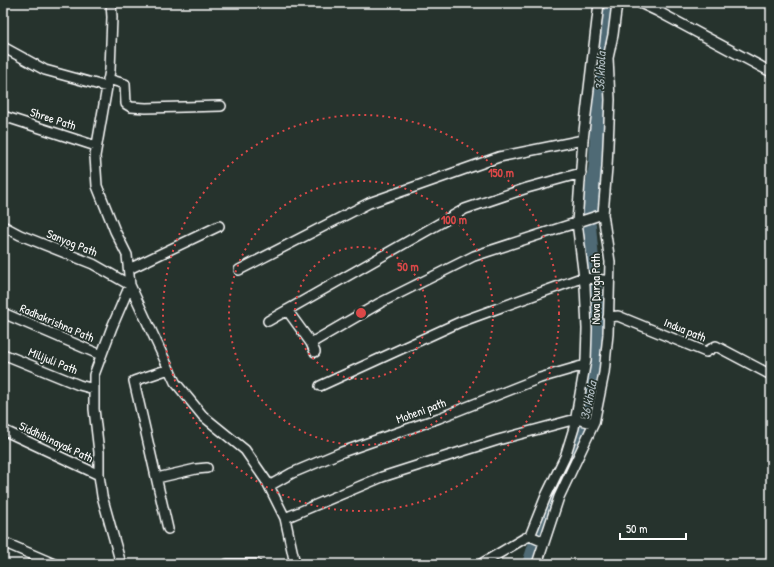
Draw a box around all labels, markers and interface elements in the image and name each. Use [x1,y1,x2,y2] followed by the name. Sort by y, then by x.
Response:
[590,49,610,91] water label: 36 khola
[28,103,78,134] street label: Shree Path
[488,164,514,181] text: 150 m
[441,211,467,228] text: 100 m
[44,225,100,260] street label: Sanyog Path
[587,254,604,324] street label: Nava Durga Path
[397,258,419,275] text: 50 m
[17,299,97,346] street label: Radhakrishna Path
[354,306,368,320] centre of rings
[662,313,709,346] street label: Indua path
[26,343,80,378] street label: Milijuli Path
[575,377,601,421] water label: 36 khola
[394,394,448,427] street label: Moheni path
[16,417,96,466] street label: Siddhibinayak Path
[620,515,686,541] scale bar
[626,520,647,537] text: 50 m

